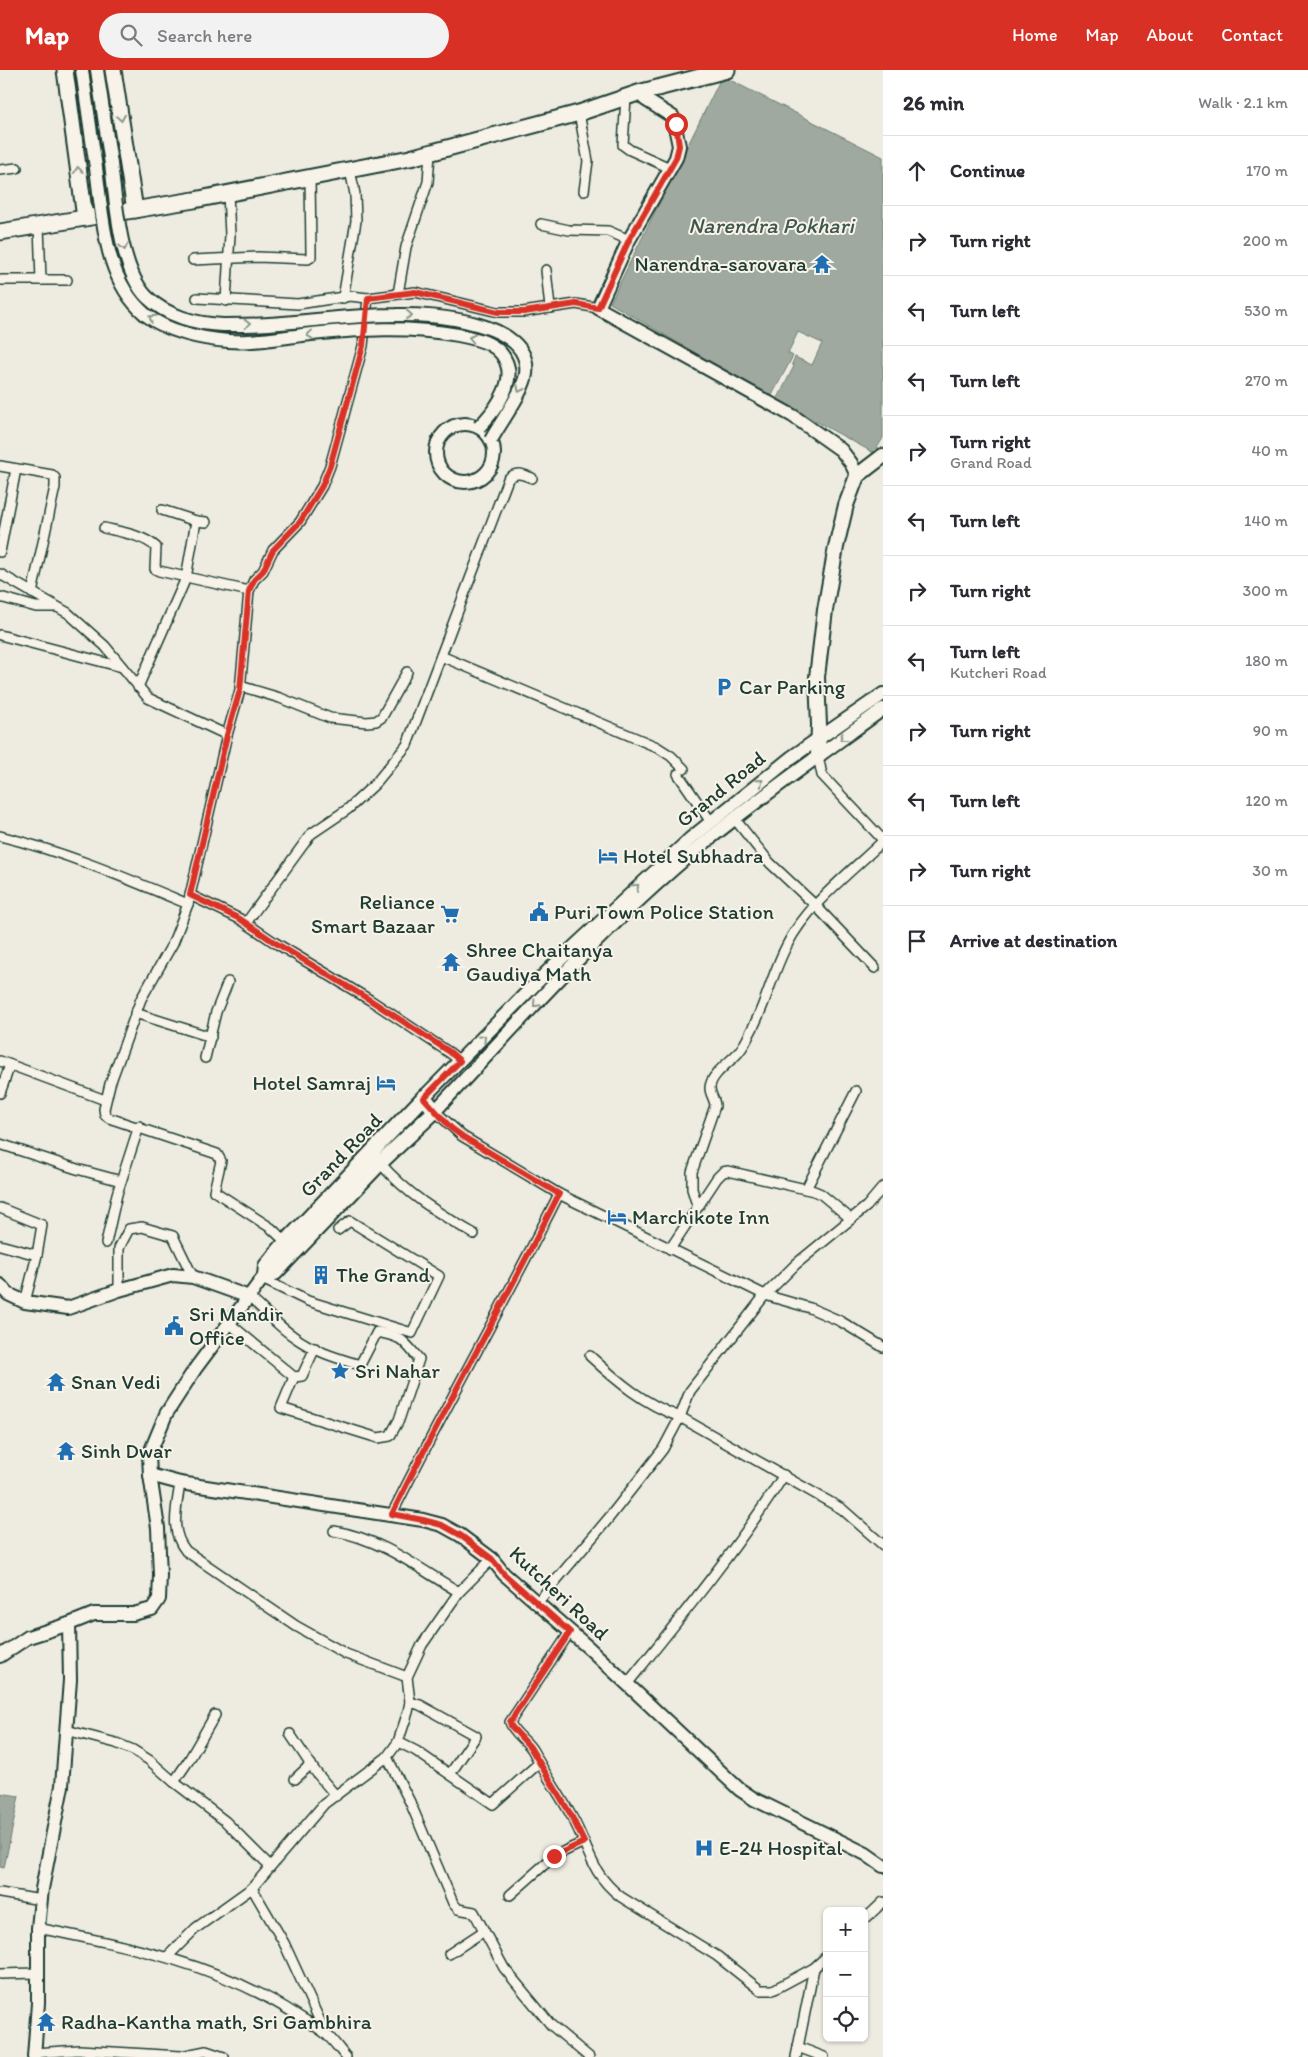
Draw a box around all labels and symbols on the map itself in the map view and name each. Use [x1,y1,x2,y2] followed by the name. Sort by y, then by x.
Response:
[665,113,688,136] route start
[115,114,125,123] one-way arrow
[73,165,84,173] one-way arrow
[688,212,856,239] water label: Narendra Pokhari
[118,242,129,251] one-way arrow
[635,251,807,276] place label: Narendra-sarovara
[811,253,833,275] temple icon: Narendra-sarovara
[405,310,413,321] one-way arrow
[149,315,158,324] one-way arrow
[244,319,251,329] one-way arrow
[306,329,314,340] one-way arrow
[467,333,476,344] one-way arrow
[516,384,526,393] one-way arrow
[739,674,846,699] place label: Car Parking
[713,676,735,698] parking icon: Car Parking
[840,732,849,741] one-way arrow
[671,745,771,832] street label: Grand Road
[754,780,763,788] one-way arrow
[623,843,763,868] place label: Hotel Subhadra
[597,845,619,867] hotel icon: Hotel Subhadra
[630,884,639,893] one-way arrow
[311,889,435,938] place label: Reliance Smart Bazaar
[554,899,774,924] place label: Puri Town Police Station
[528,901,550,923] public building icon: Puri Town Police Station
[439,903,461,925] supermarket icon: Reliance Smart Bazaar
[466,937,613,986] place label: Shree Chaitanya Gaudiya Math
[440,951,462,973] temple icon: Shree Chaitanya Gaudiya Math
[533,998,542,1007] one-way arrow
[477,1035,486,1044] one-way arrow
[252,1070,371,1095] place label: Hotel Samraj
[375,1072,397,1094] hotel icon: Hotel Samraj
[294,1107,387,1202] street label: Grand Road
[632,1204,770,1229] place label: Marchikote Inn
[606,1206,628,1228] hotel icon: Marchikote Inn
[336,1262,430,1287] place label: The Grand
[310,1264,332,1286] building icon: The Grand
[189,1301,283,1350] place label: Sri Mandir Office
[163,1315,185,1337] public building icon: Sri Mandir Office
[355,1358,440,1383] place label: Sri Nahar
[329,1360,351,1382] place icon: Sri Nahar
[71,1369,161,1394] place label: Snan Vedi
[45,1371,67,1393] temple icon: Snan Vedi
[81,1438,172,1463] place label: Sinh Dwar
[55,1440,77,1462] temple icon: Sinh Dwar
[505,1540,614,1645] street label: Kutcheri Road
[719,1835,843,1860] place label: E-24 Hospital
[693,1837,715,1859] hospital icon: E-24 Hospital
[543,1845,566,1868] route end
[61,2009,372,2034] place label: Radha-Kantha math, Sri Gambhira
[35,2011,57,2033] temple icon: Radha-Kantha math, Sri Gambhira

